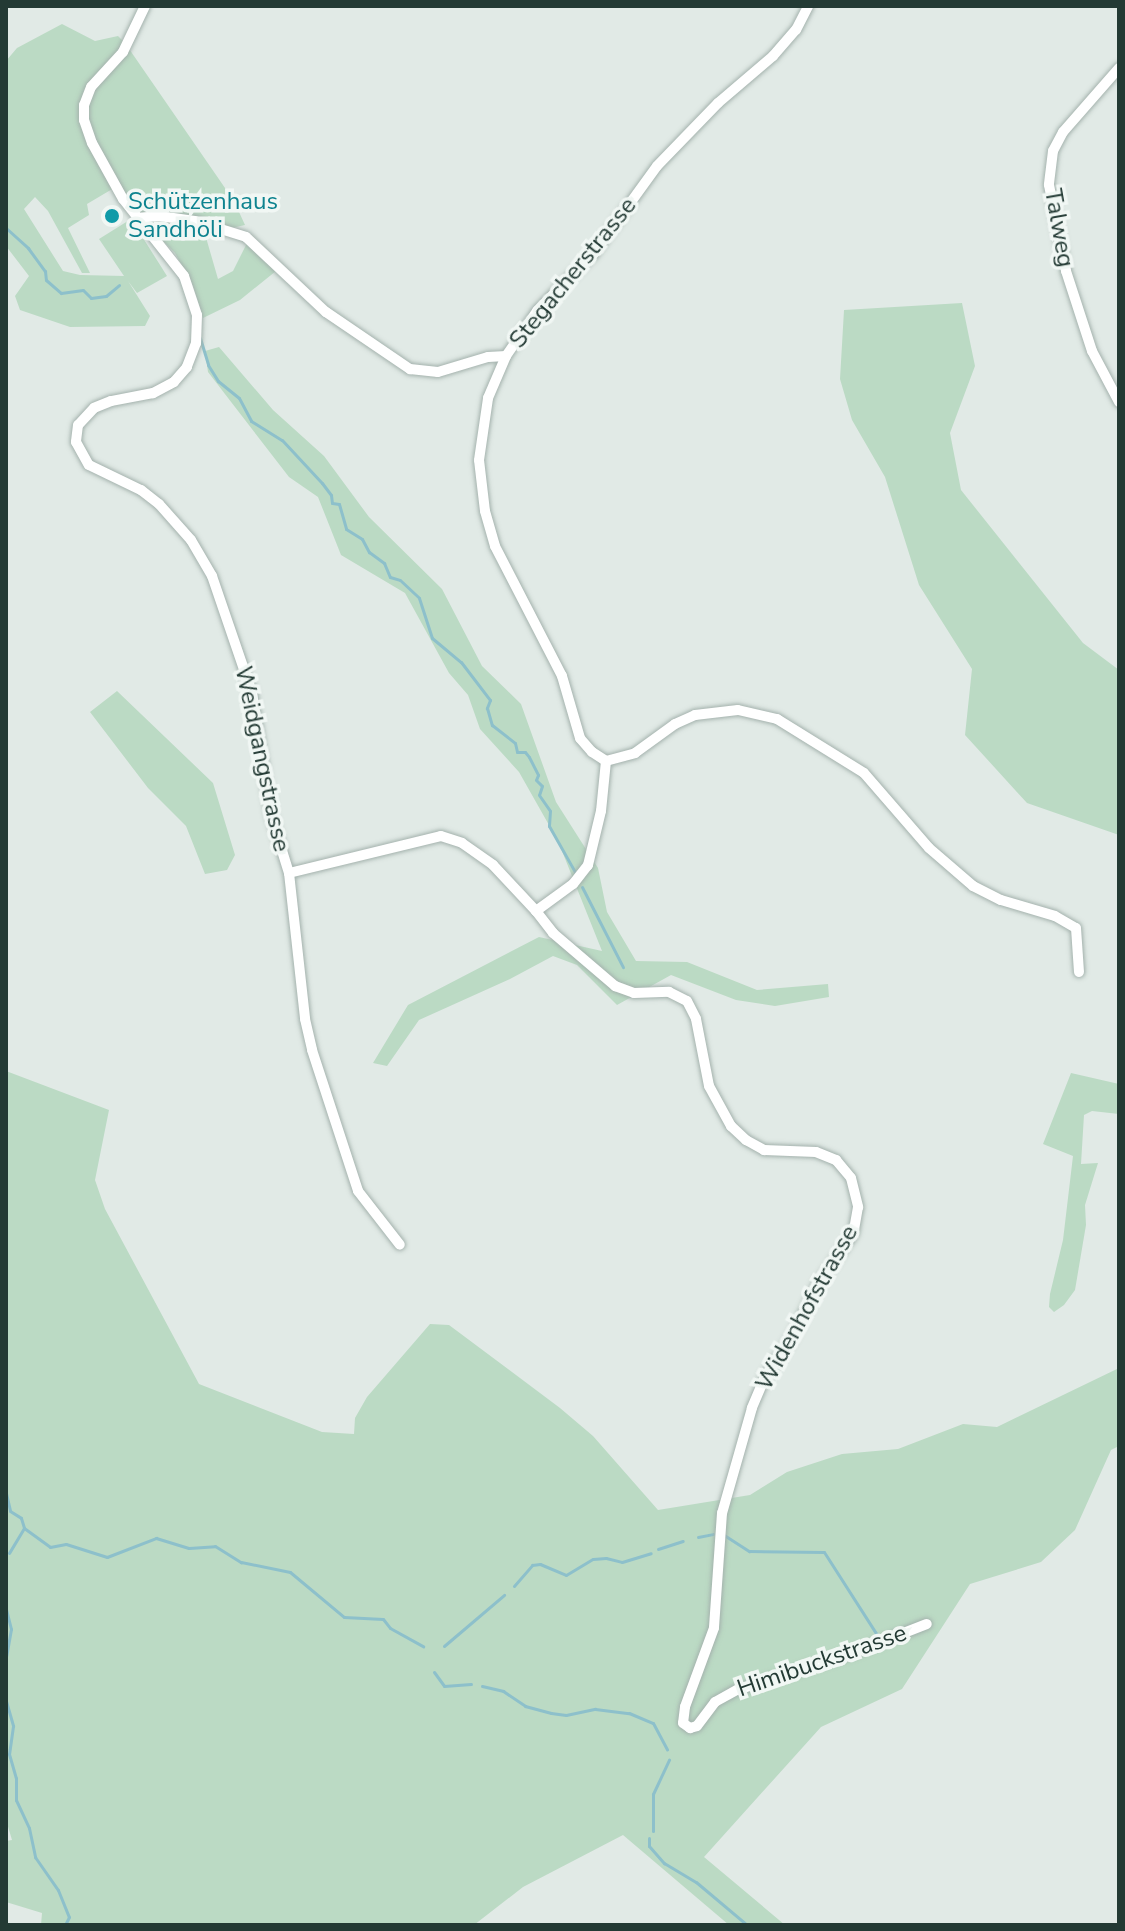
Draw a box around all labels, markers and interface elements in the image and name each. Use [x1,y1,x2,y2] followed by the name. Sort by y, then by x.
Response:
[1038,187,1080,269] street label: Talweg
[128,188,278,244] place label: Schützenhaus Sandhöli
[503,192,643,354] street label: Stegacherstrasse
[103,207,121,225] marker: Schützenhaus Sandhöli
[228,664,296,854] street label: Weidgangstrasse
[750,1221,864,1395] street label: Widenhofstrasse
[734,1619,910,1703] street label: Himibuckstrasse

